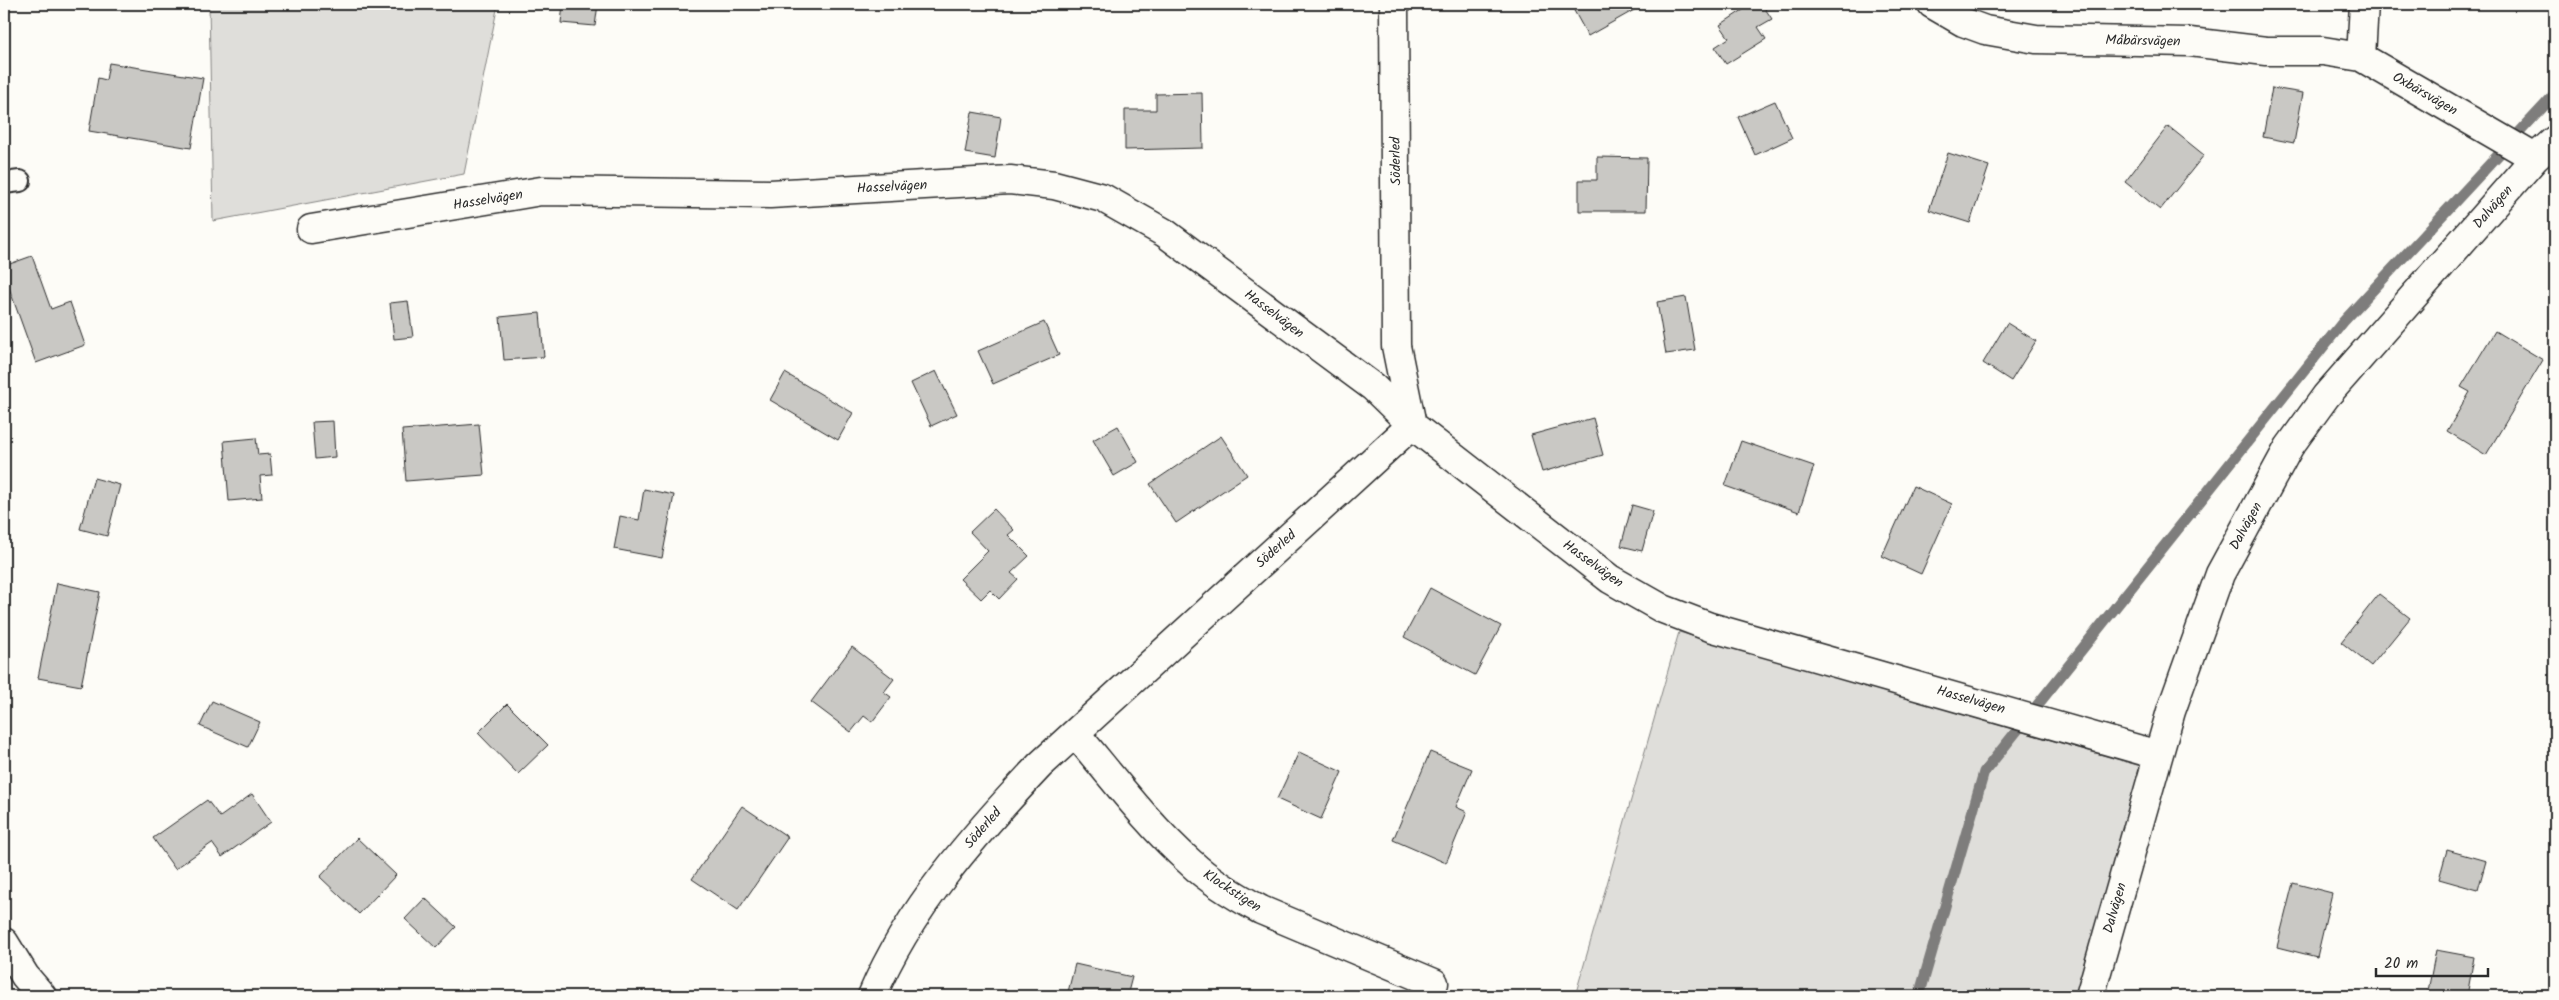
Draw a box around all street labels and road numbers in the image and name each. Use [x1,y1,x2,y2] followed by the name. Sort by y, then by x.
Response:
[2105,29,2181,53] street label: Måbärsvägen
[2388,66,2462,122] street label: Oxbärsvägen
[1385,136,1407,185] street label: Söderled
[856,174,928,200] street label: Hasselvägen
[2468,180,2518,234] street label: Dalvägen
[451,184,525,216] street label: Hasselvägen
[1239,284,1309,344] street label: Hasselvägen
[2224,498,2268,554] street label: Dalvägen
[1251,524,1302,573] street label: Söderled
[1558,534,1628,594] street label: Hasselvägen
[1934,680,2008,720] street label: Hasselvägen
[959,802,1008,853] street label: Söderled
[1198,864,1266,918] street label: Klockstigen
[2097,880,2133,936] street label: Dalvägen

